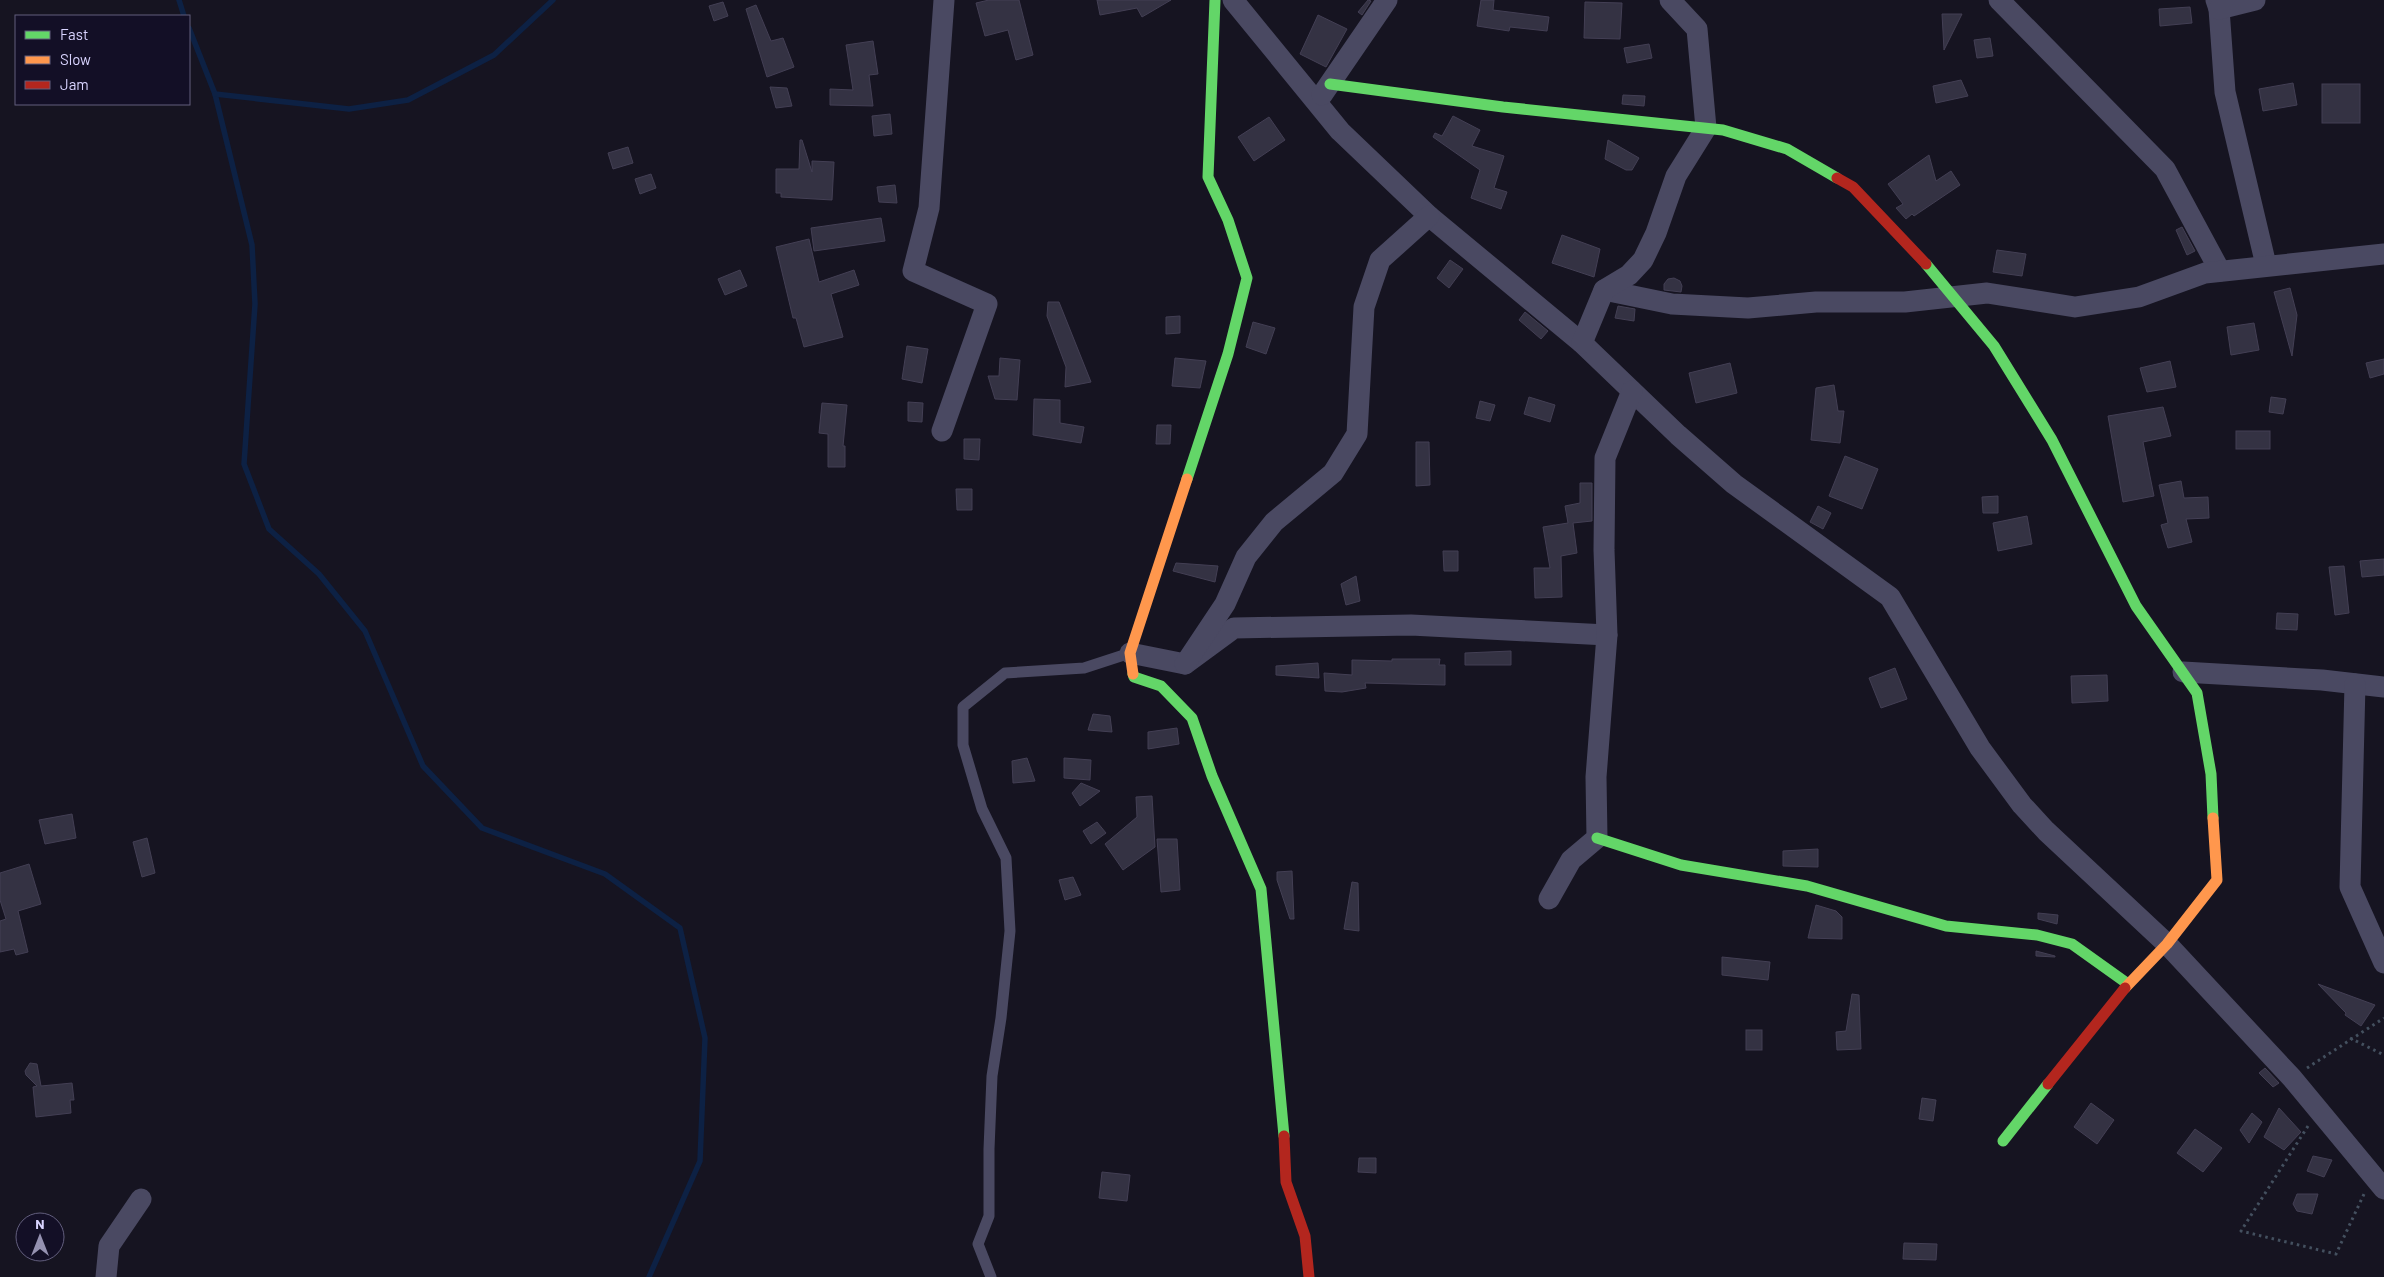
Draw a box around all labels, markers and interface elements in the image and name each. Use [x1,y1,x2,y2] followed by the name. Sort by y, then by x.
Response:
[15,15,190,105] legend
[60,25,88,43] text: Fast
[60,50,91,68] text: Slow
[60,75,89,93] text: Jam
[15,1212,65,1262] north arrow
[35,1215,45,1232] text: N

